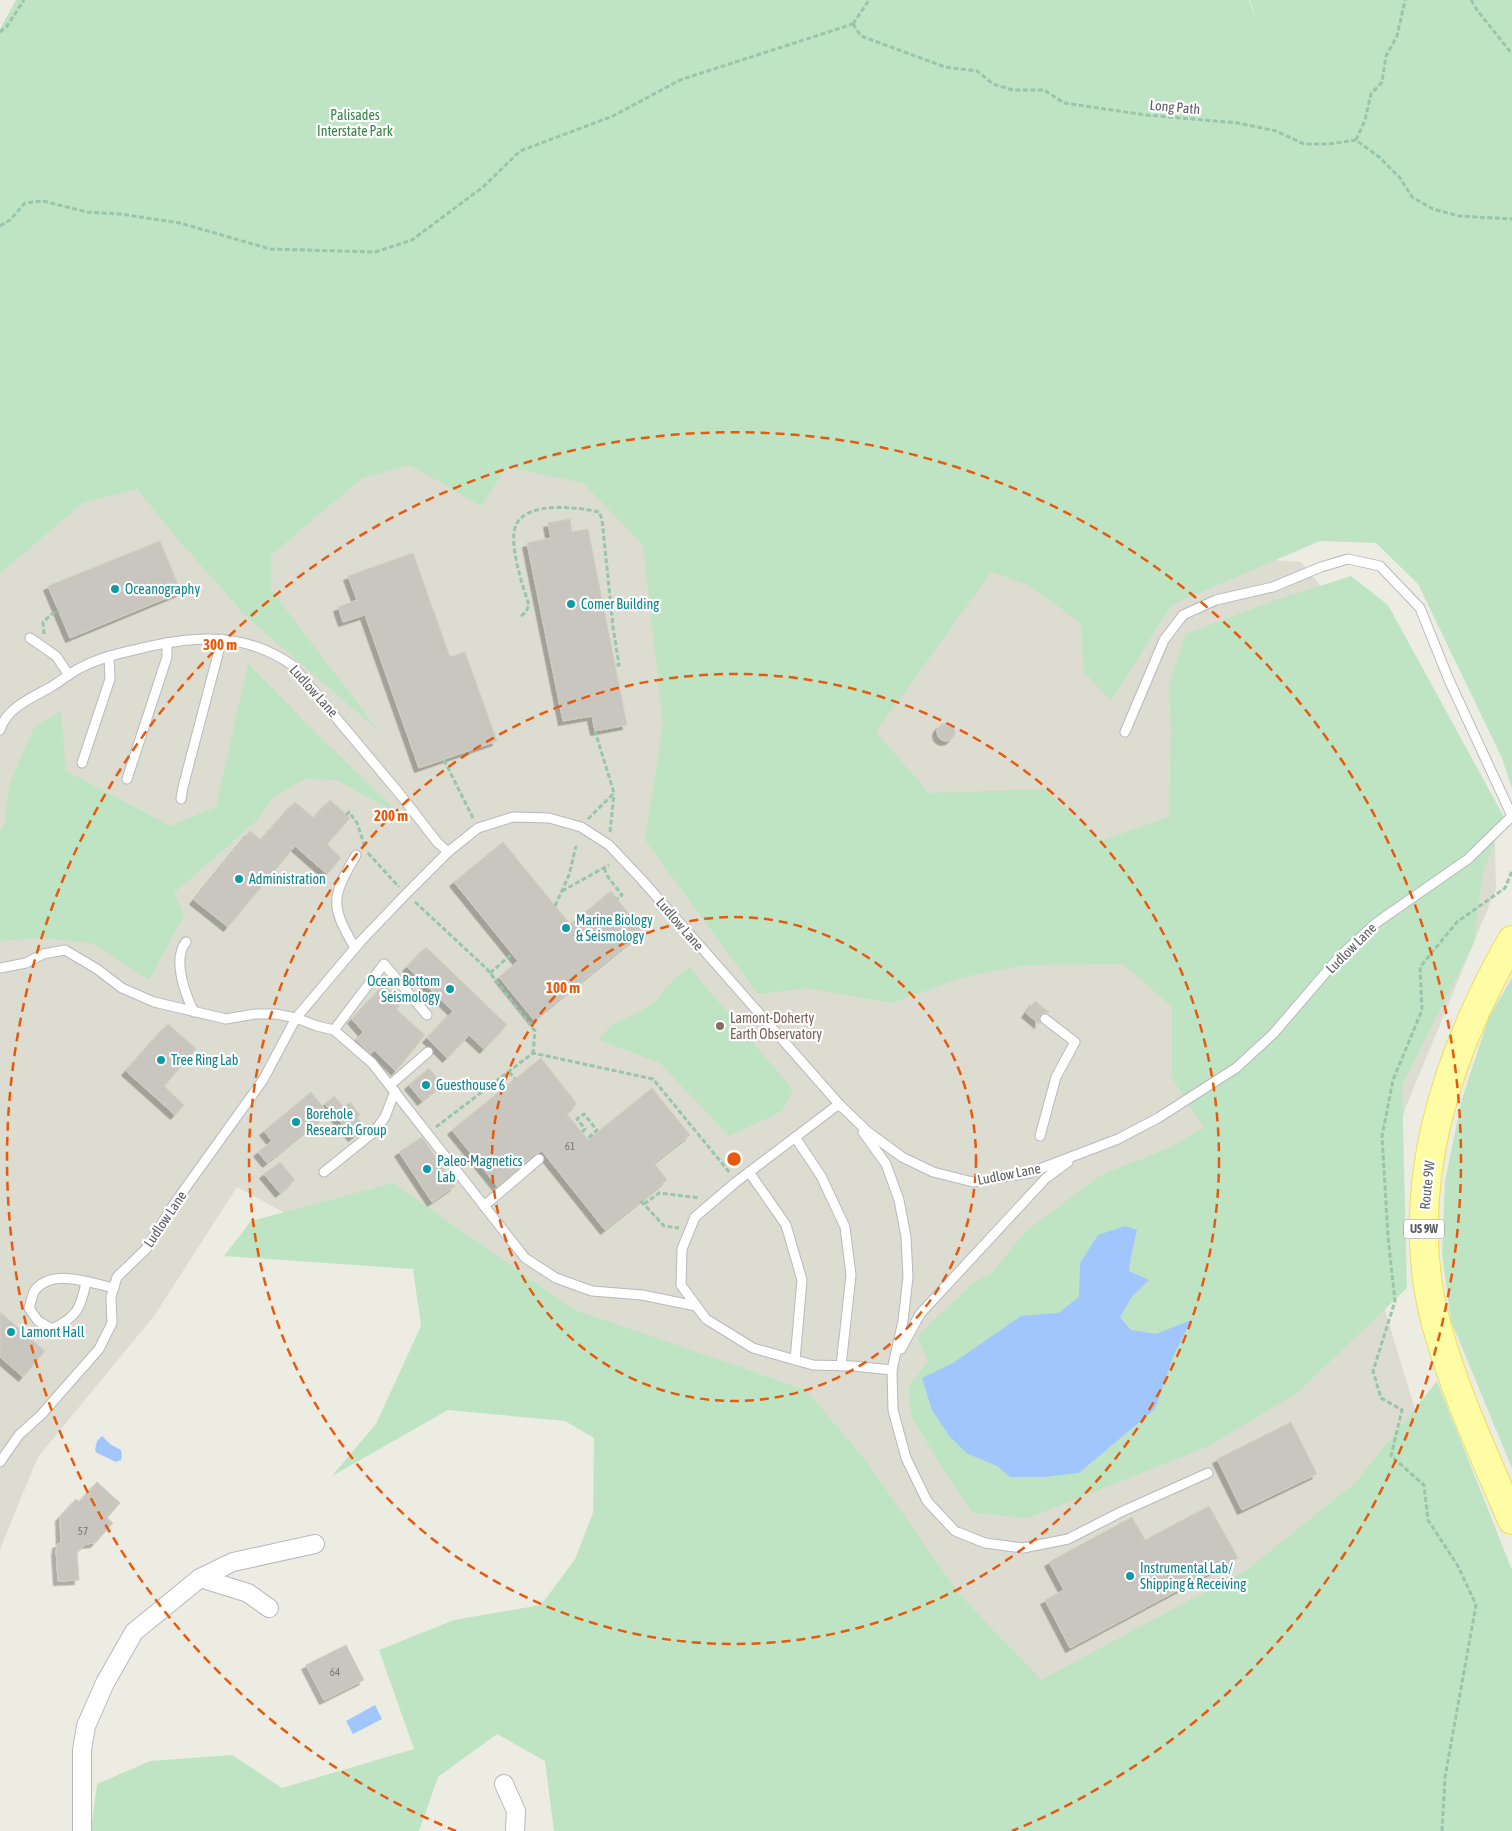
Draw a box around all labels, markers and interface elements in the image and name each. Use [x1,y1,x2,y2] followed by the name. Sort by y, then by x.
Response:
[1149,97,1201,117] street label: Long Path
[317,107,393,139] park label: Palisades Interstate Park
[125,581,200,597] place label: Oceanography
[109,583,121,595] marker: Oceanography
[581,596,659,612] place label: Comer Building
[565,598,577,610] marker: Comer Building
[203,636,237,653] text: 300 m
[287,662,341,720] street label: Ludlow Lane
[374,807,408,824] text: 200 m
[249,871,326,887] place label: Administration
[233,873,245,885] marker: Administration
[653,895,707,953] street label: Ludlow Lane
[576,912,653,944] place label: Marine Biology & Seismology
[1323,920,1379,976] street label: Ludlow Lane
[560,922,572,934] marker: Marine Biology & Seismology
[367,973,440,1005] place label: Ocean Bottom Seismology
[546,979,580,996] text: 100 m
[444,983,456,995] marker: Ocean Bottom Seismology
[730,1010,822,1042] place label: Lamont-Doherty Earth Observatory
[714,1020,726,1032] marker: Lamont-Doherty Earth Observatory
[171,1052,239,1068] place label: Tree Ring Lab
[155,1054,167,1066] marker: Tree Ring Lab
[436,1077,506,1093] place label: Guesthouse 6
[420,1079,432,1091] marker: Guesthouse 6
[306,1106,387,1138] place label: Borehole Research Group
[290,1116,302,1128] marker: Borehole Research Group
[565,1140,575,1152] house number: 61
[725,1150,743,1168] centre of rings
[437,1153,523,1185] place label: Paleo-Magnetics Lab
[1416,1159,1438,1210] street label: Route 9W
[976,1160,1042,1188] street label: Ludlow Lane
[421,1163,433,1175] marker: Paleo-Magnetics Lab
[140,1188,190,1250] street label: Ludlow Lane
[1404,1220,1444,1238] road number: US 9W
[21,1324,85,1340] place label: Lamont Hall
[5,1326,17,1338] marker: Lamont Hall
[78,1525,88,1537] house number: 57
[1140,1560,1246,1592] place label: Instrumental Lab/ Shipping & Receiving
[1124,1570,1136,1582] marker: Instrumental Lab/ Shipping & Receiving
[330,1666,340,1678] house number: 64

